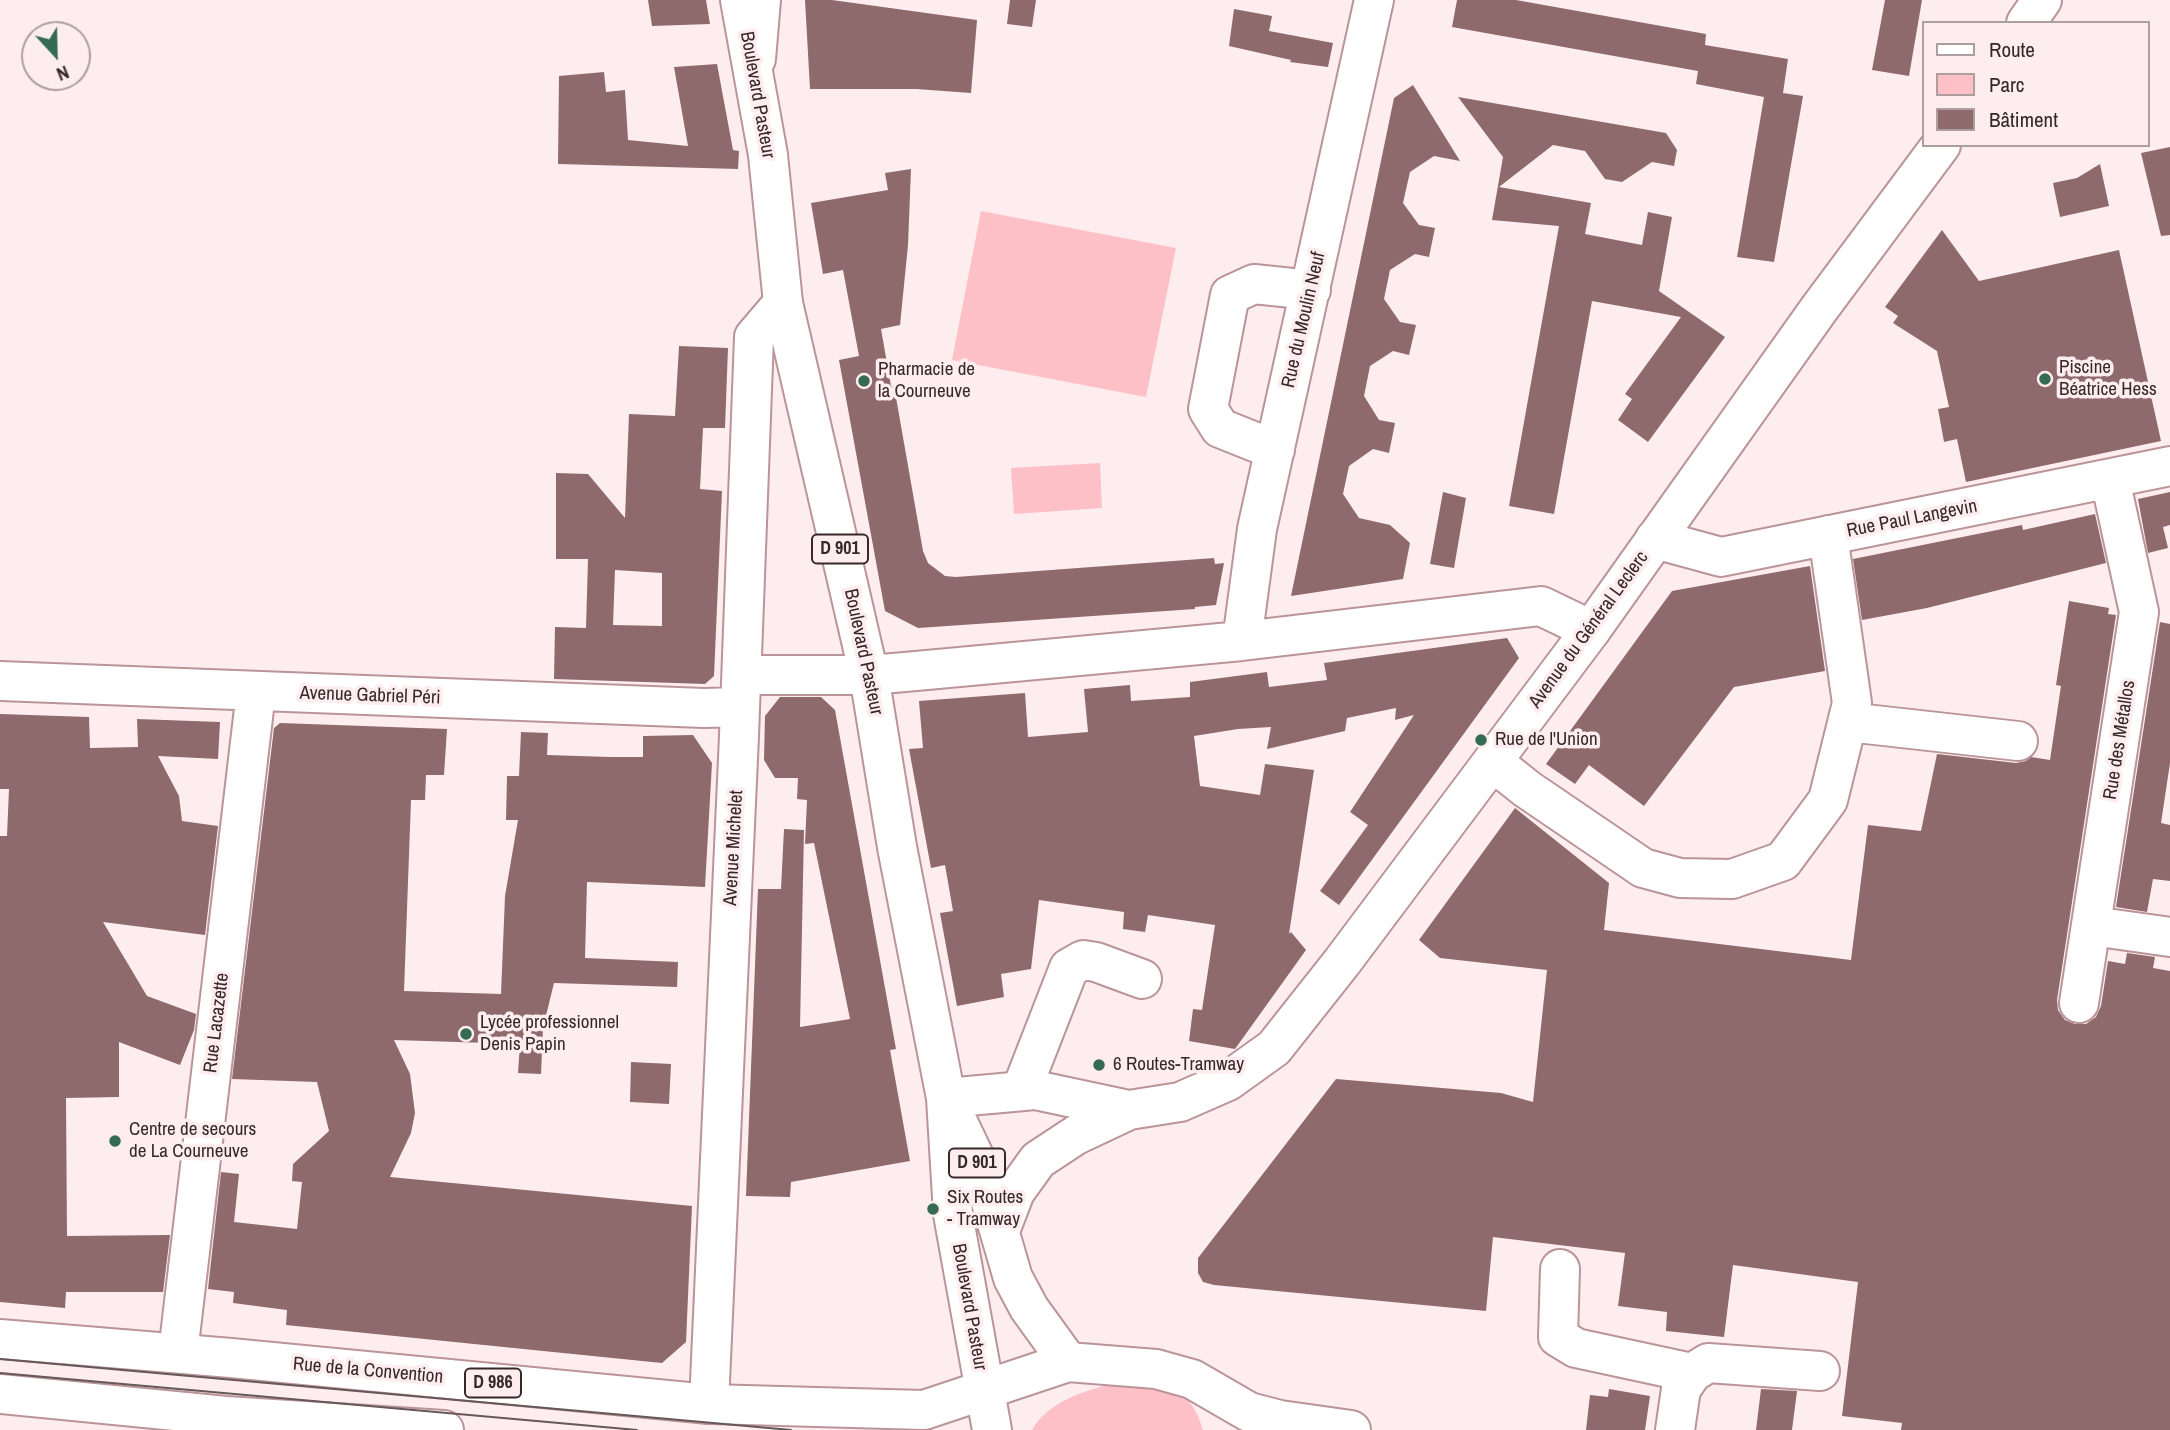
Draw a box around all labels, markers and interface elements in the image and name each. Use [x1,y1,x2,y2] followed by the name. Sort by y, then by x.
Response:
[21,21,91,91] north arrow
[1922,21,2149,147] legend
[735,30,779,160] street label: Boulevard Pasteur
[1989,35,2035,64] text: Route
[53,59,73,88] text: N
[1989,70,2024,99] text: Parc
[1989,105,2058,134] text: Bâtiment
[1277,250,1331,390] street label: Rue du Moulin Neuf
[2059,357,2157,401] place label: Piscine Béatrice Hess
[878,359,975,403] place label: Pharmacie de la Courneuve
[2037,371,2053,387] marker: Piscine Béatrice Hess
[856,373,872,389] marker: Pharmacie de la Courneuve
[1845,495,1979,543] street label: Rue Paul Langevin
[812,534,868,564] road number: D 901
[1524,547,1654,713] street label: Avenue du Général Leclerc
[839,587,887,717] street label: Boulevard Pasteur
[2099,679,2141,801] street label: Rue des Métallos
[299,682,441,710] street label: Avenue Gabriel Péri
[1495,729,1598,751] place label: Rue de l'Union
[1473,732,1489,748] marker: Rue de l'Union
[720,790,748,906] street label: Avenue Michelet
[200,972,234,1074] street label: Rue Lacazette
[480,1012,619,1056] place label: Lycée professionnel Denis Papin
[458,1026,474,1042] marker: Lycée professionnel Denis Papin
[1113,1054,1244,1076] place label: 6 Routes-Tramway
[1091,1057,1107,1073] marker: 6 Routes-Tramway
[129,1119,256,1163] place label: Centre de secours de La Courneuve
[107,1133,123,1149] marker: Centre de secours de La Courneuve
[949,1148,1005,1178] road number: D 901
[947,1187,1023,1231] place label: Six Routes - Tramway
[925,1201,941,1217] marker: Six Routes - Tramway
[947,1242,991,1372] street label: Boulevard Pasteur
[292,1353,444,1389] street label: Rue de la Convention
[465,1368,521,1398] road number: D 986

